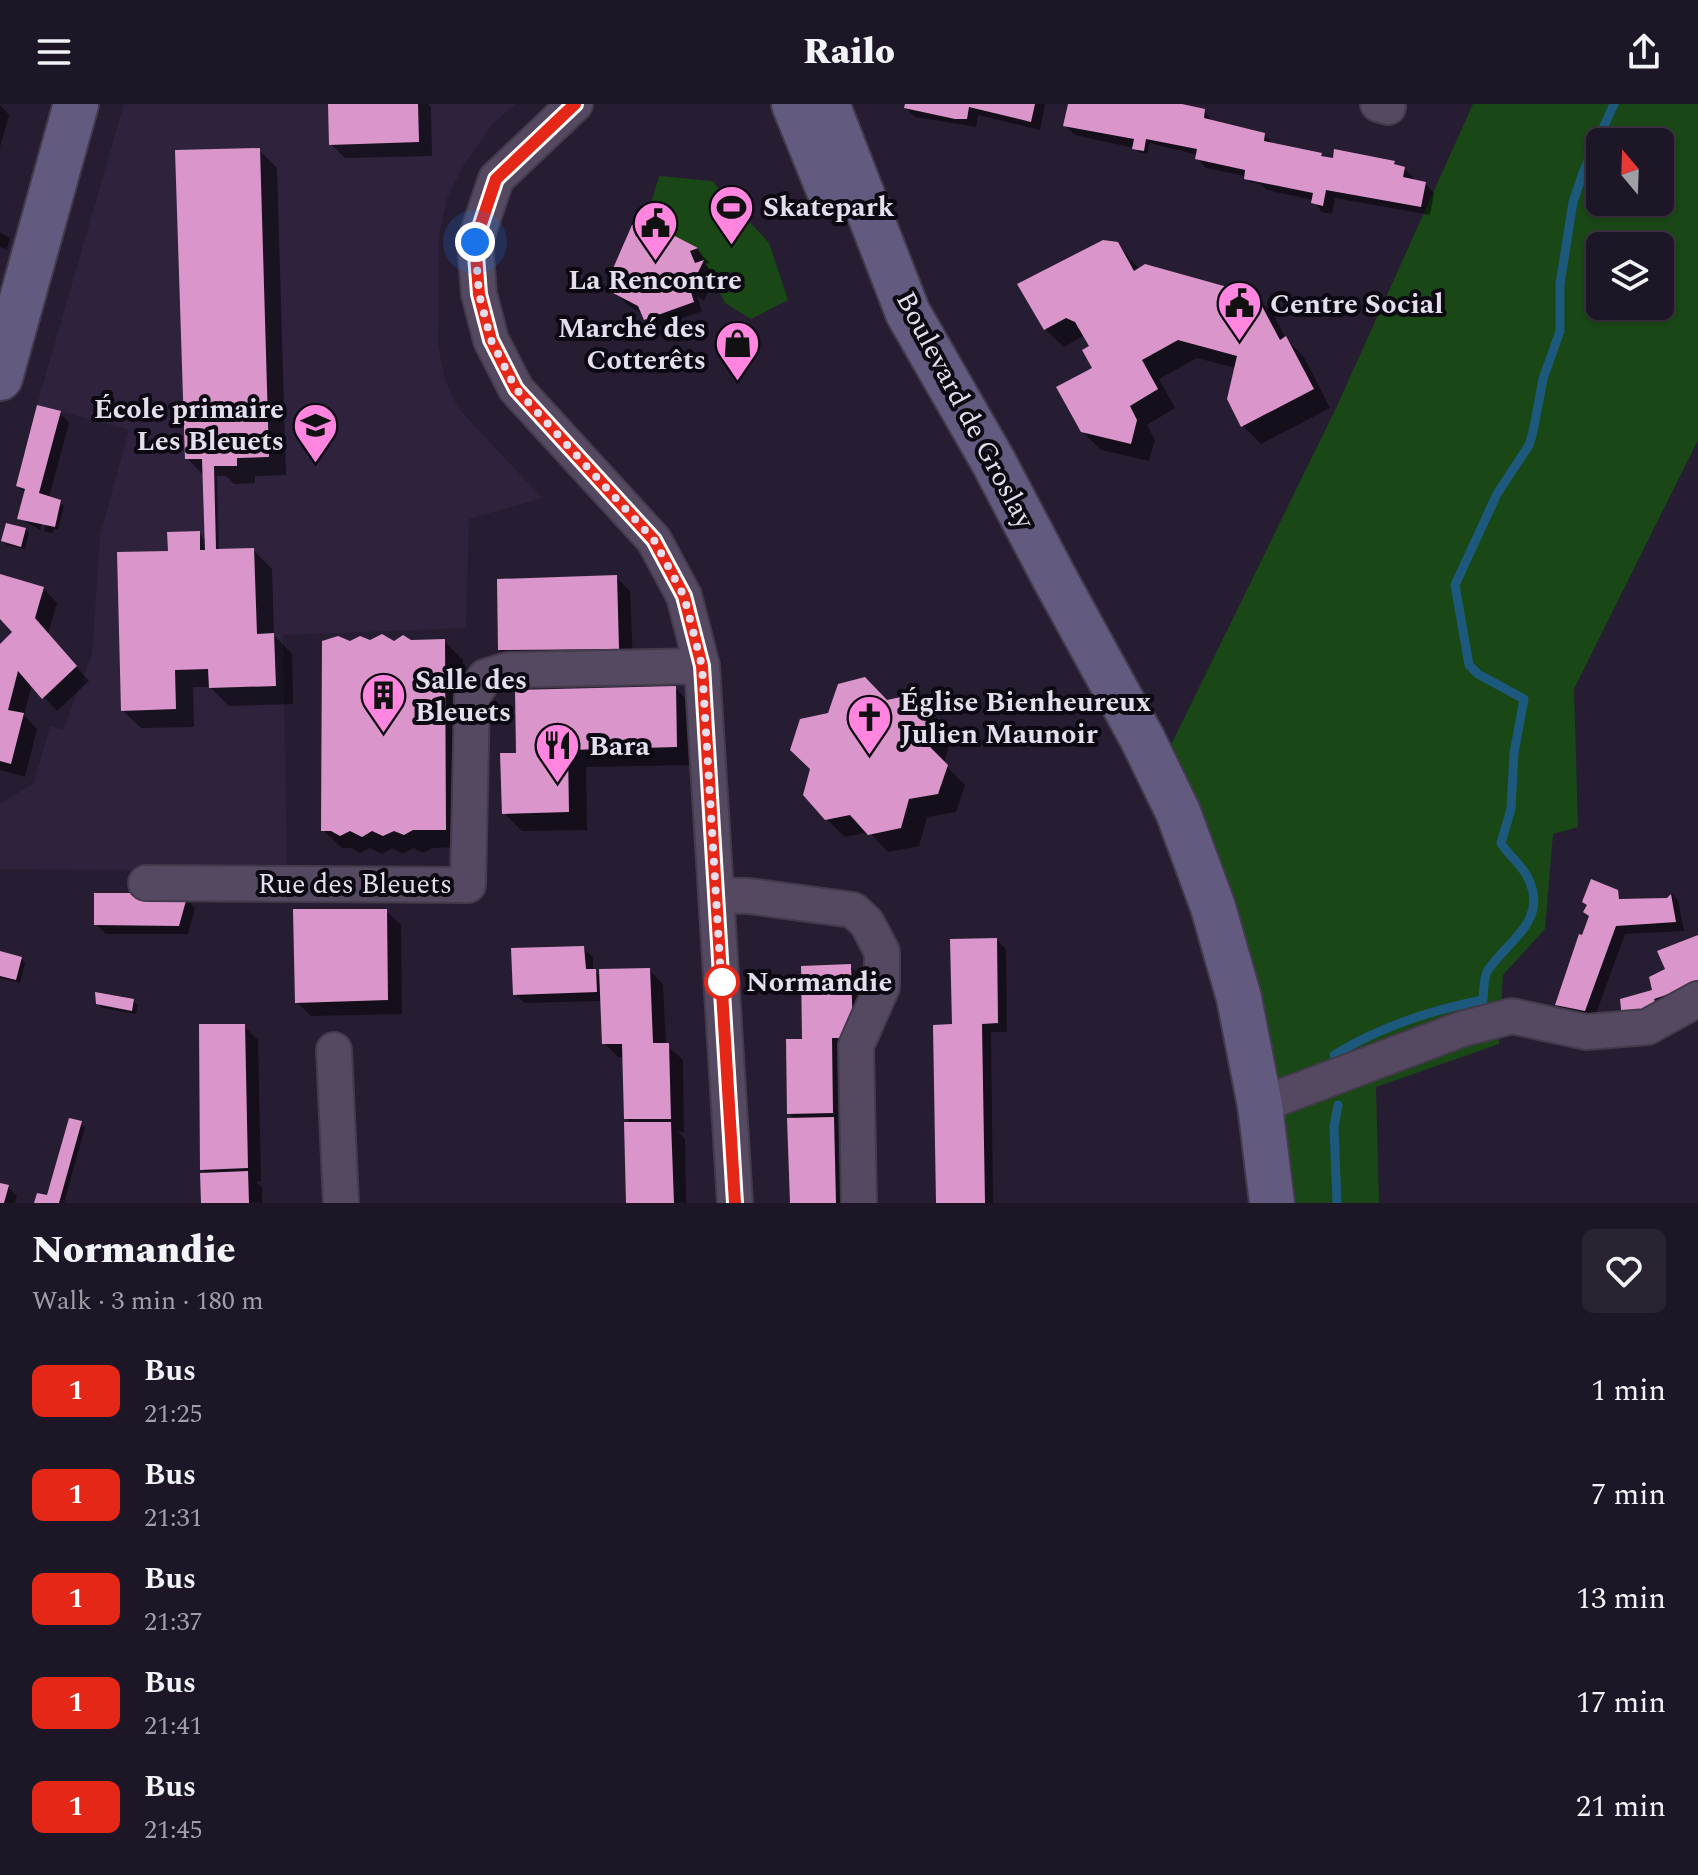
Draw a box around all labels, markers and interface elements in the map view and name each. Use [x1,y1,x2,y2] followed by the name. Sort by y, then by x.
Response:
[803,25,895,80] text: Railo
[32,30,76,74] icon: menu
[1622,30,1666,74] icon: share
[1586,128,1674,216] north arrow
[1586,128,1674,320] map controls
[708,183,756,246] sports icon: Skatepark
[763,186,895,229] place label: Skatepark
[631,199,679,262] public building icon: La Rencontre
[455,222,495,262] your location
[1586,232,1674,320] button: layers
[568,259,742,302] place label: La Rencontre
[1215,280,1263,343] public building icon: Centre Social
[1270,283,1443,326] place label: Centre Social
[884,284,1047,538] street label: Boulevard de Groslay
[558,307,706,382] place label: Marché des Cotterêts
[713,320,761,383] shop icon: Marché des Cotterêts
[94,388,284,463] place label: École primaire Les Bleuets
[291,401,339,464] school or university icon: École primaire Les Bleuets
[415,659,527,734] place label: Salle des Bleuets
[360,672,408,735] building icon: Salle des Bleuets
[900,681,1151,756] place label: Église Bienheureux Julien Maunoir
[845,694,893,757] church icon: Église Bienheureux Julien Maunoir
[534,722,582,785] restaurant icon: Bara
[589,725,651,768] place label: Bara
[258,863,452,906] street label: Rue des Bleuets
[746,961,892,1004] place label: Normandie
[705,965,739,999] marker: Normandie
[32,1222,236,1280] text: Normandie
[1582,1229,1666,1313] button: heart
[32,1281,264,1321] text: Walk · 3 min · 180 m
[144,1348,196,1394] text: Bus
[1591,1368,1666,1414] text: 1 min
[68,1369,84,1412] text: 1
[144,1394,203,1434] text: 21:25
[144,1452,196,1498] text: Bus
[1591,1472,1666,1518] text: 7 min
[68,1473,84,1516] text: 1
[144,1498,203,1538] text: 21:31
[144,1556,196,1602] text: Bus
[1576,1576,1666,1622] text: 13 min
[68,1577,84,1620] text: 1
[144,1602,203,1642] text: 21:37
[144,1660,196,1706] text: Bus
[1576,1680,1666,1726] text: 17 min
[68,1681,84,1724] text: 1
[144,1706,203,1746] text: 21:41
[144,1764,196,1810] text: Bus
[1576,1784,1666,1830] text: 21 min
[68,1785,84,1828] text: 1
[144,1810,203,1850] text: 21:45

